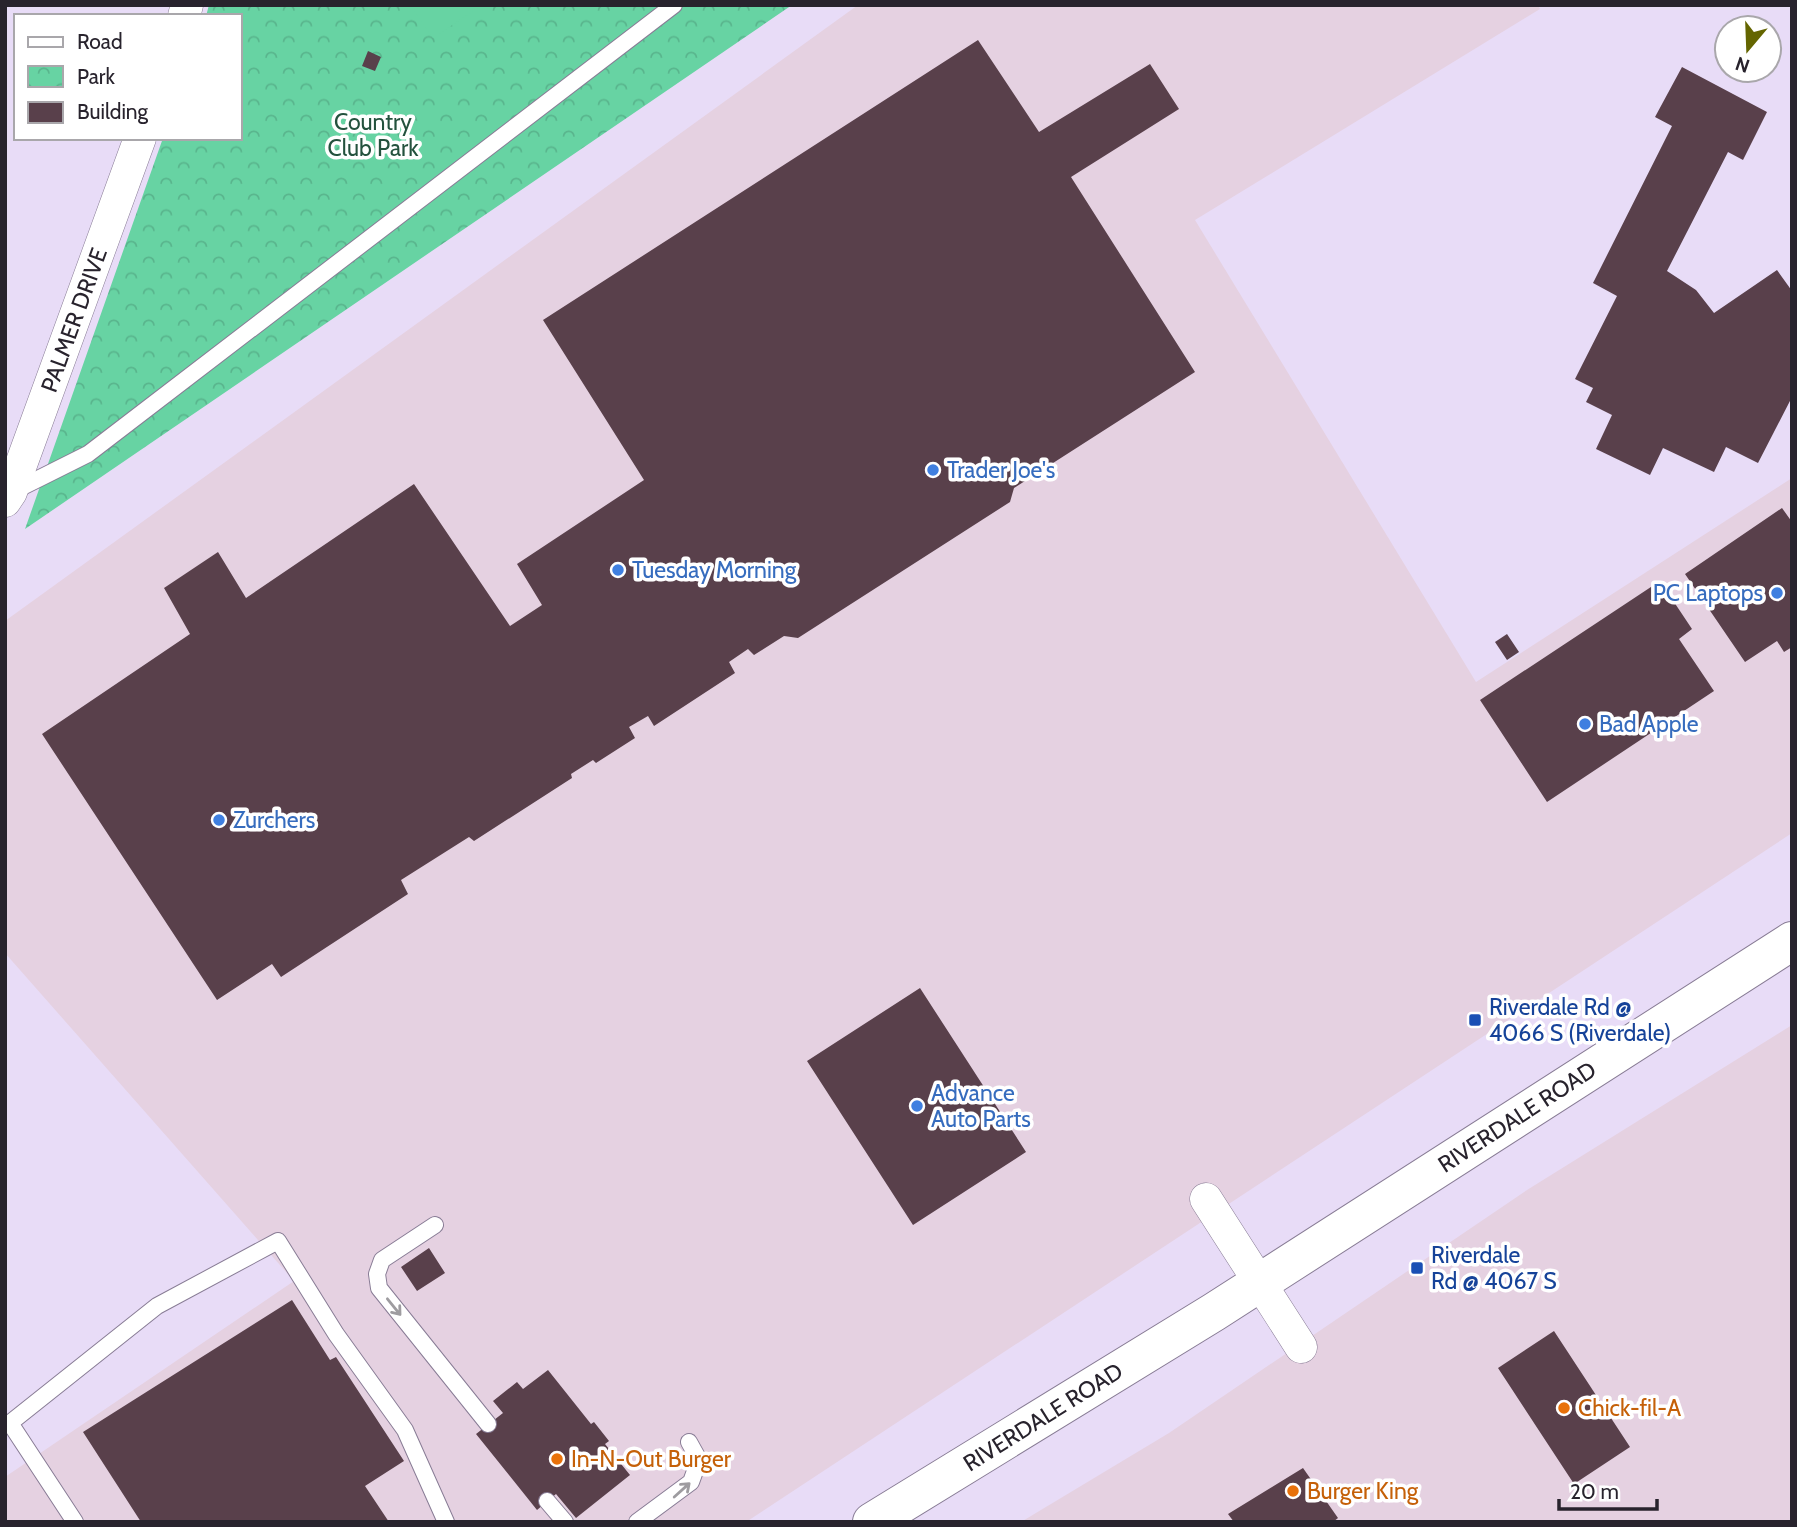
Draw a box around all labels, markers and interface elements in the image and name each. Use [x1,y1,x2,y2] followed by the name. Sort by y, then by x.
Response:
[14,14,242,140] legend
[1713,14,1783,84] north arrow
[77,29,123,54] text: Road
[1733,52,1753,78] text: N
[77,64,115,89] text: Park
[77,99,149,124] text: Building
[327,108,419,162] park label: Country Club Park
[35,244,113,396] street label: PALMER DRIVE
[947,456,1055,484] place label: Trader Joe's
[925,462,941,478] marker: Trader Joe's
[632,556,797,584] place label: Tuesday Morning
[610,562,626,578] marker: Tuesday Morning
[1653,579,1763,607] place label: PC Laptops
[1769,585,1785,601] marker: PC Laptops
[1599,710,1699,738] place label: Bad Apple
[1577,716,1593,732] marker: Bad Apple
[233,806,315,834] place label: Zurchers
[211,812,227,828] marker: Zurchers
[1489,993,1671,1047] place label: Riverdale Rd @ 4066 S (Riverdale)
[1467,1012,1483,1028] marker: Riverdale Rd @ 4066 S (Riverdale)
[1433,1056,1601,1178] street label: RIVERDALE ROAD
[931,1079,1031,1133] place label: Advance Auto Parts
[909,1098,925,1114] marker: Advance Auto Parts
[1431,1241,1557,1295] place label: Riverdale Rd @ 4067 S
[1409,1260,1425,1276] marker: Riverdale Rd @ 4067 S
[386,1298,401,1316] one-way arrow
[958,1357,1128,1477] street label: RIVERDALE ROAD
[1578,1394,1681,1422] place label: Chick-fil-A
[1556,1400,1572,1416] marker: Chick-fil-A
[571,1445,732,1473] place label: In-N-Out Burger
[549,1451,565,1467] marker: In-N-Out Burger
[1559,1468,1657,1512] scale bar
[1307,1477,1419,1505] place label: Burger King
[1570,1479,1619,1504] text: 20 m
[673,1482,691,1498] one-way arrow
[1285,1483,1301,1499] marker: Burger King

